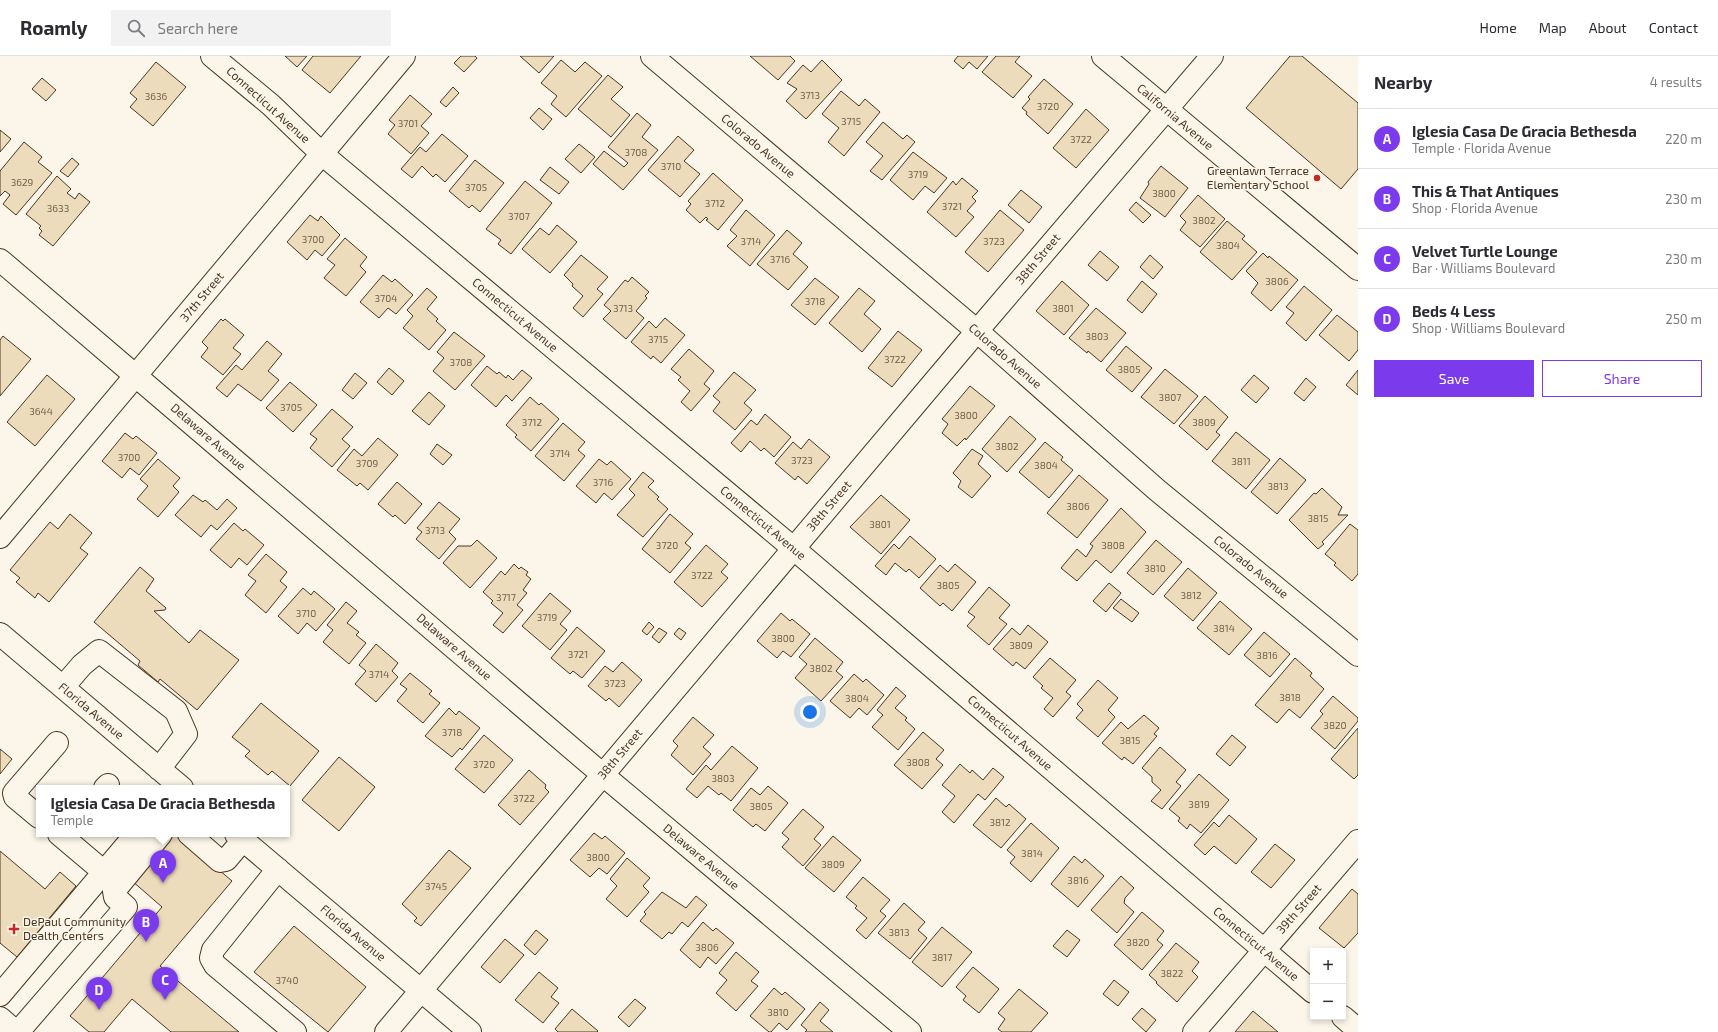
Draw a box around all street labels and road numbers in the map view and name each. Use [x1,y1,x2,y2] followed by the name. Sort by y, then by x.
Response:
[224,63,313,145] street label: Connecticut Avenue
[1135,80,1217,152] street label: California Avenue
[719,110,798,180] street label: Colorado Avenue
[1012,230,1063,286] street label: 38th Street
[176,268,226,324] street label: 37th Street
[470,274,561,354] street label: Connecticut Avenue
[966,320,1045,391] street label: Colorado Avenue
[168,400,249,473] street label: Delaware Avenue
[803,477,854,533] street label: 38th Street
[718,482,809,562] street label: Connecticut Avenue
[1212,532,1292,601] street label: Colorado Avenue
[414,610,495,683] street label: Delaware Avenue
[56,679,127,742] street label: Florida Avenue
[966,692,1056,773] street label: Connecticut Avenue
[594,725,645,781] street label: 38th Street
[661,820,742,892] street label: Delaware Avenue
[1273,880,1324,936] street label: 39th Street
[318,901,389,964] street label: Florida Avenue
[1211,903,1302,983] street label: Connecticut Avenue

